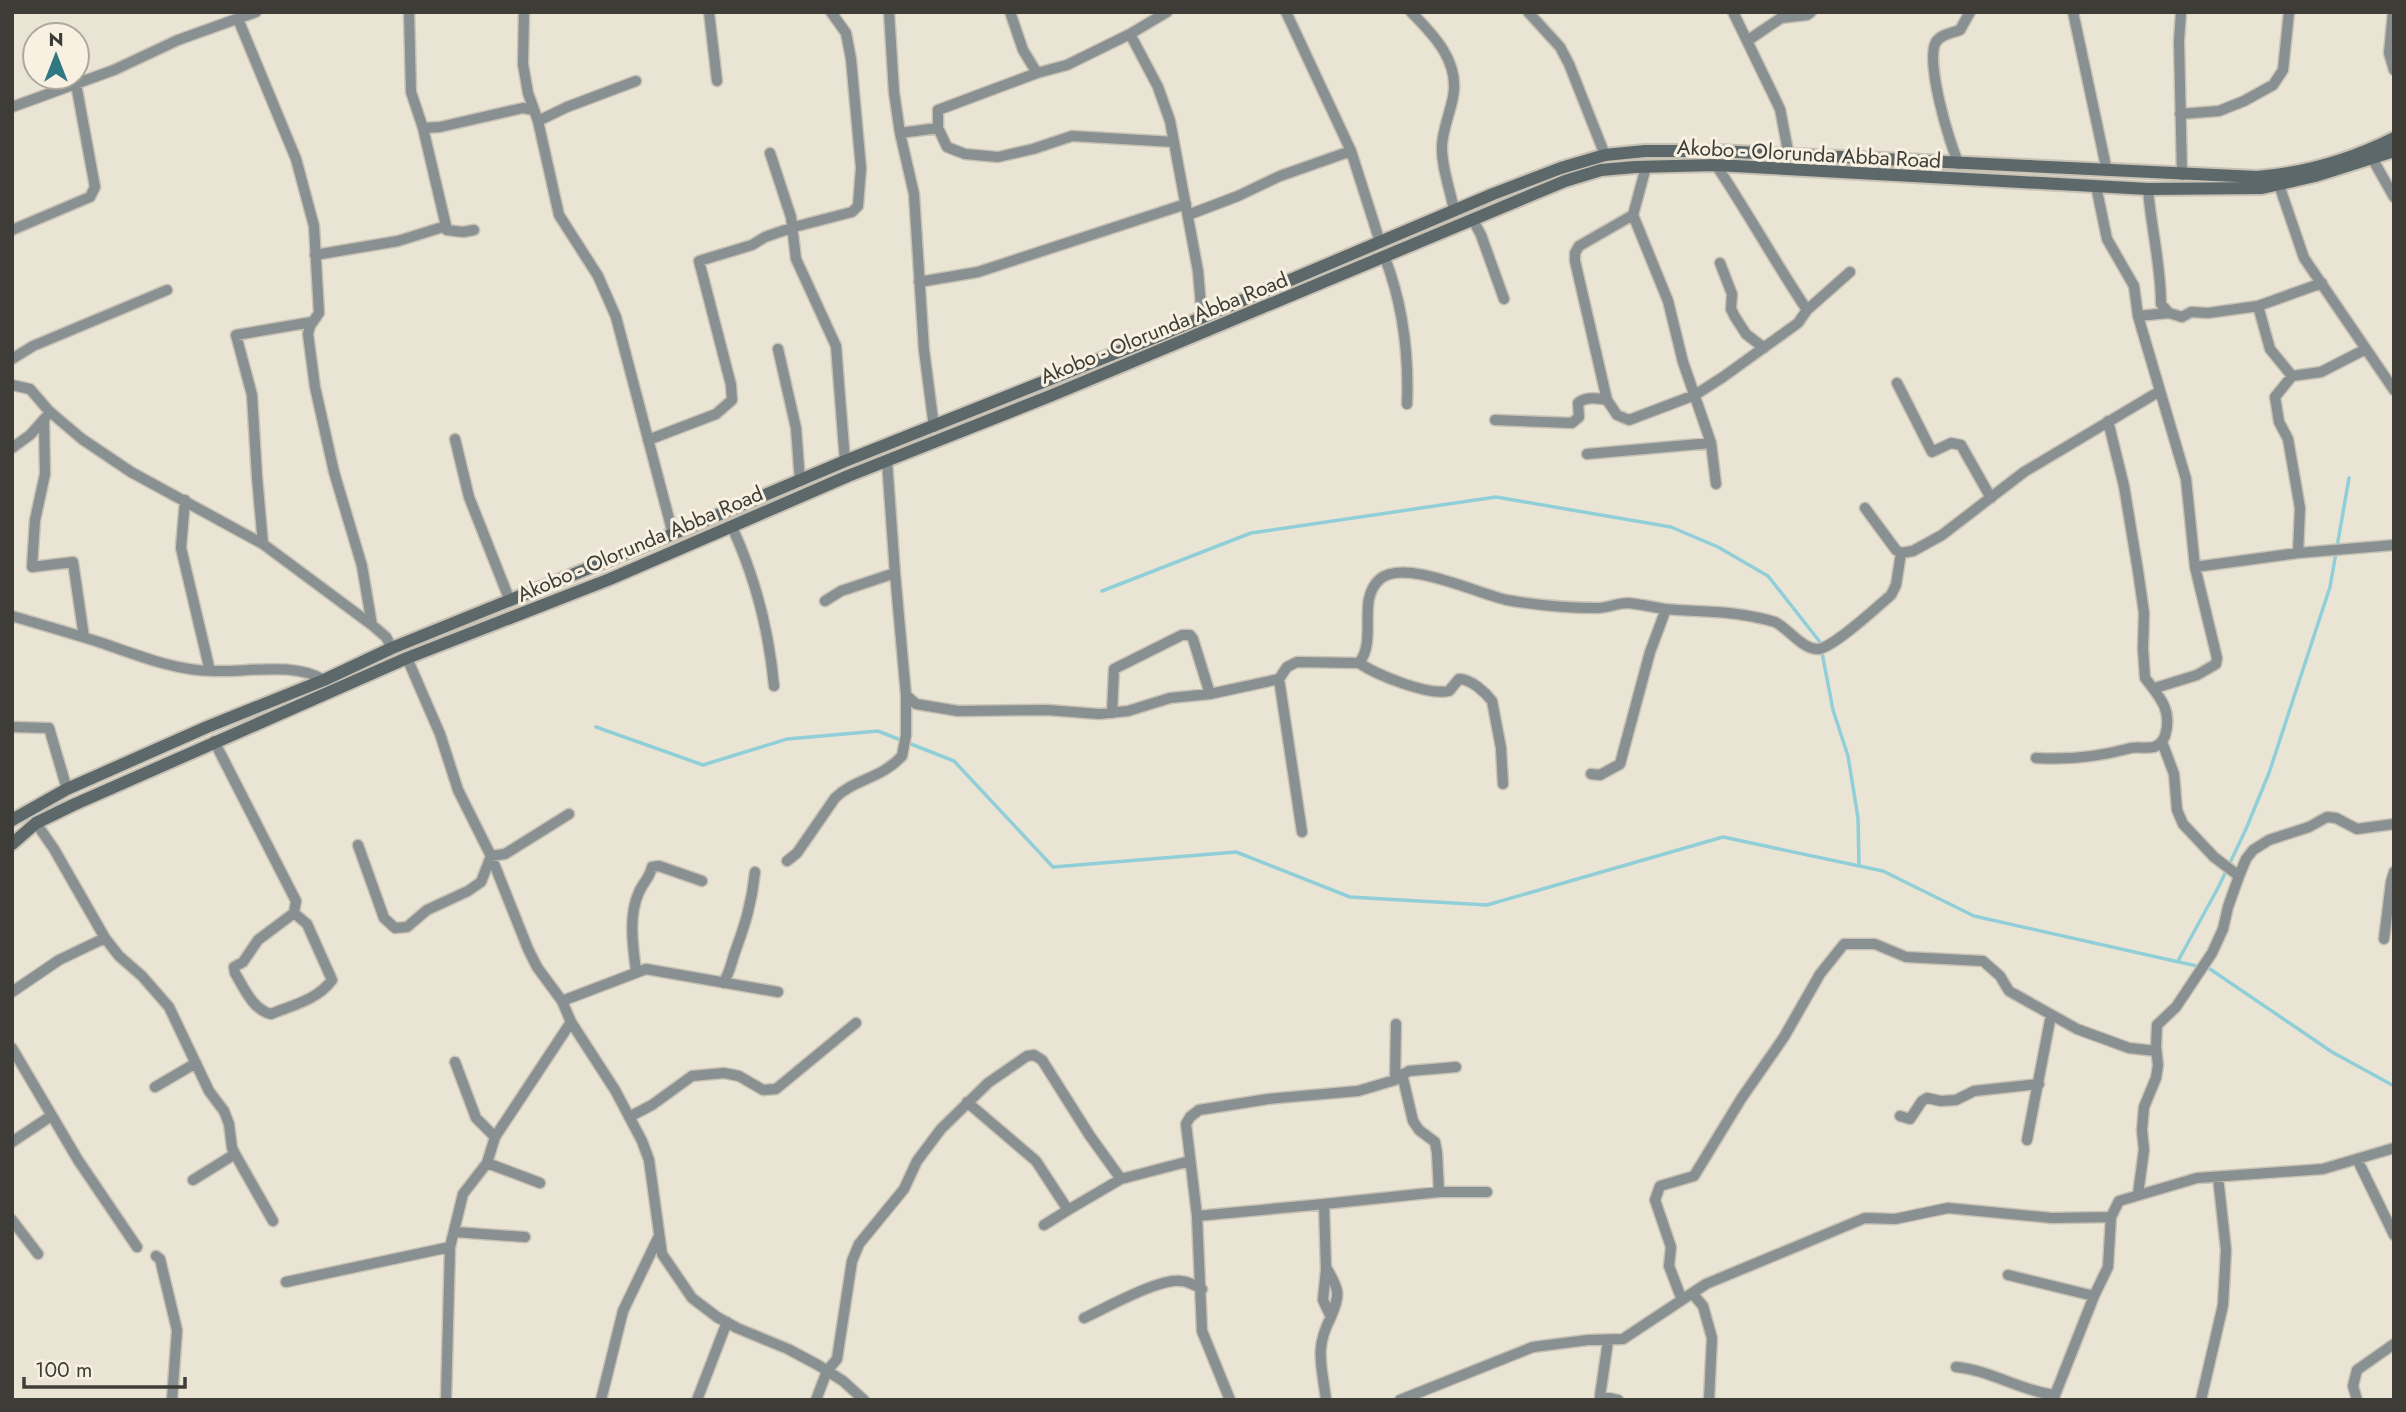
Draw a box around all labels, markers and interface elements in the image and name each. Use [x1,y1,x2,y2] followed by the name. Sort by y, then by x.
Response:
[21,21,91,91] north arrow
[48,26,64,53] text: N
[1676,132,1942,176] street label: Akobo - Olorunda Abba Road
[1036,265,1292,391] street label: Akobo - Olorunda Abba Road
[512,478,768,610] street label: Akobo - Olorunda Abba Road
[24,1346,186,1390] scale bar
[35,1355,92,1385] text: 100 m

